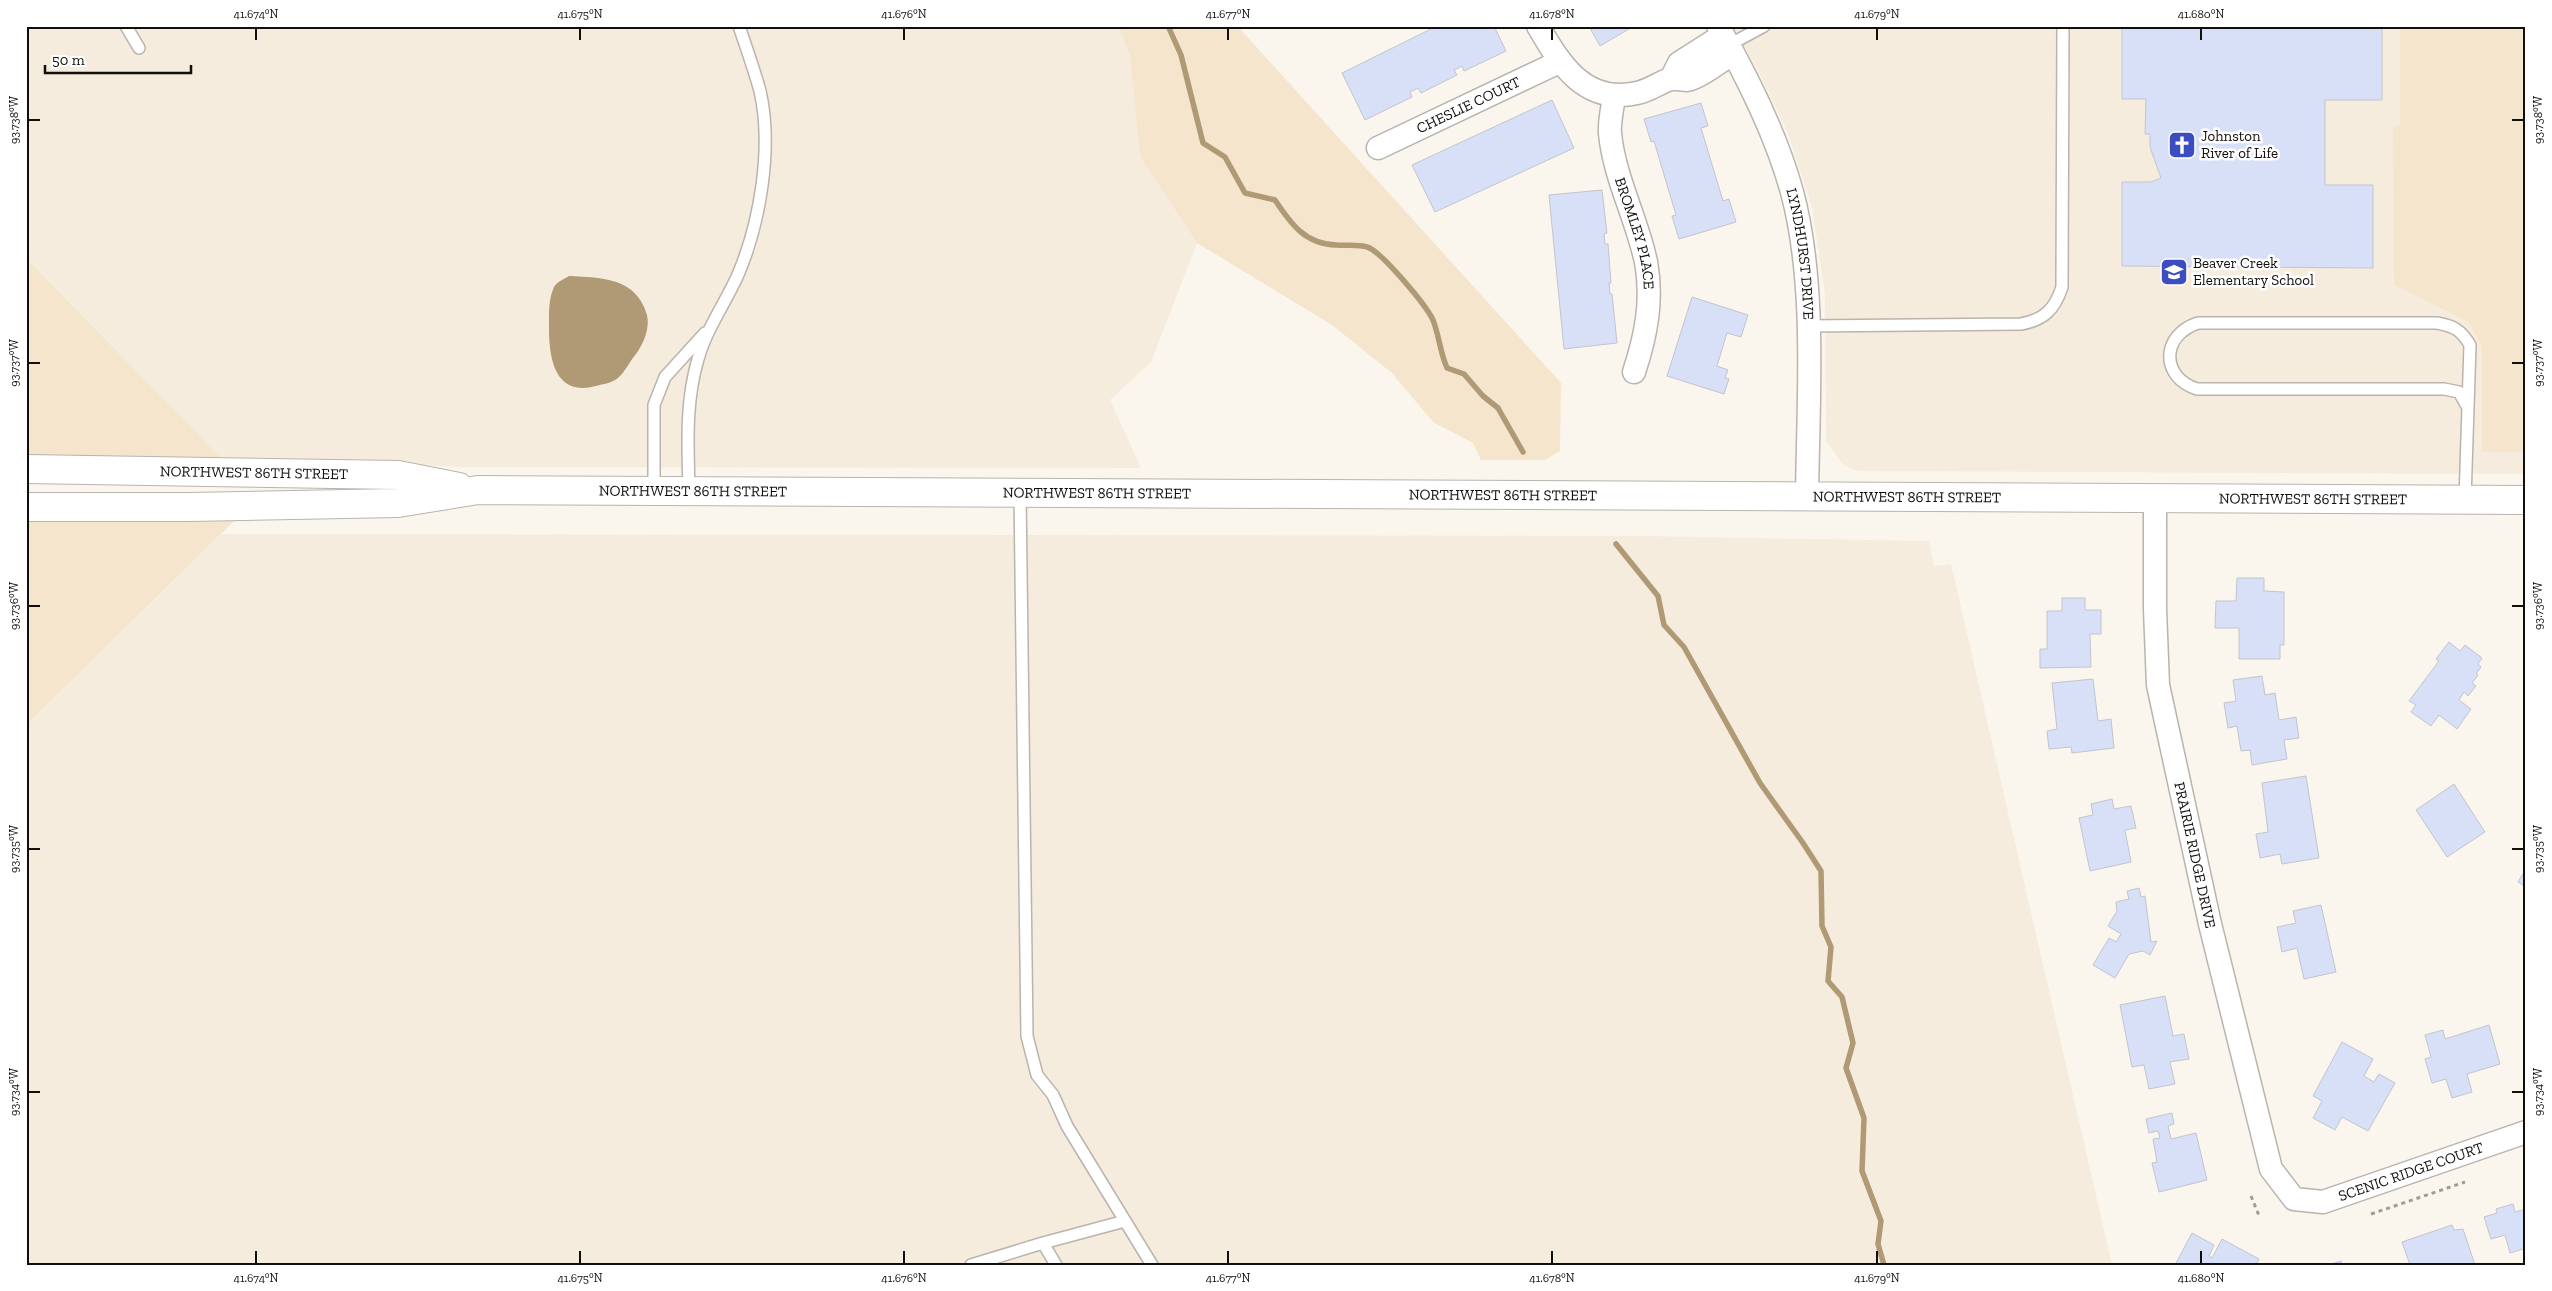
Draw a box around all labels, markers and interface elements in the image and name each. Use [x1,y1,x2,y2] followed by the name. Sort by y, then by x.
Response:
[234,7,279,21] text: 41.674°N
[557,7,603,21] text: 41.675°N
[881,7,927,21] text: 41.676°N
[1206,7,1250,21] text: 41.677°N
[1529,7,1575,21] text: 41.678°N
[1854,7,1900,21] text: 41.679°N
[2178,7,2225,21] text: 41.680°N
[45,42,191,74] scale bar
[52,51,85,69] text: 50 m
[1413,73,1523,137] street label: CHESLIE COURT
[7,95,21,144] text: 93.738°W
[2531,95,2545,144] text: 93.738°W
[2201,127,2278,162] place label: Johnston River of Life
[2167,130,2197,160] church icon: Johnston River of Life
[1611,175,1658,290] street label: BROMLEY PLACE
[1782,186,1818,320] street label: LYNDHURST DRIVE
[2193,254,2314,289] place label: Beaver Creek Elementary School
[2159,257,2189,287] school or university icon: Beaver Creek Elementary School
[7,339,21,387] text: 93.737°W
[2531,339,2545,387] text: 93.737°W
[160,462,348,483] street label: NORTHWEST 86TH STREET
[599,482,787,501] street label: NORTHWEST 86TH STREET
[1003,484,1191,502] street label: NORTHWEST 86TH STREET
[1409,486,1597,504] street label: NORTHWEST 86TH STREET
[1813,488,2001,506] street label: NORTHWEST 86TH STREET
[2219,489,2407,508] street label: NORTHWEST 86TH STREET
[7,581,21,630] text: 93.736°W
[2531,581,2545,630] text: 93.736°W
[2170,780,2220,930] street label: PRAIRIE RIDGE DRIVE
[7,824,21,873] text: 93.735°W
[2531,824,2545,873] text: 93.735°W
[7,1067,21,1116] text: 93.734°W
[2531,1067,2545,1116] text: 93.734°W
[2336,1138,2486,1205] street label: SCENIC RIDGE COURT
[234,1271,279,1285] text: 41.674°N
[557,1271,603,1285] text: 41.675°N
[881,1271,927,1285] text: 41.676°N
[1206,1271,1250,1285] text: 41.677°N
[1529,1271,1575,1285] text: 41.678°N
[1854,1271,1900,1285] text: 41.679°N
[2178,1271,2225,1285] text: 41.680°N

